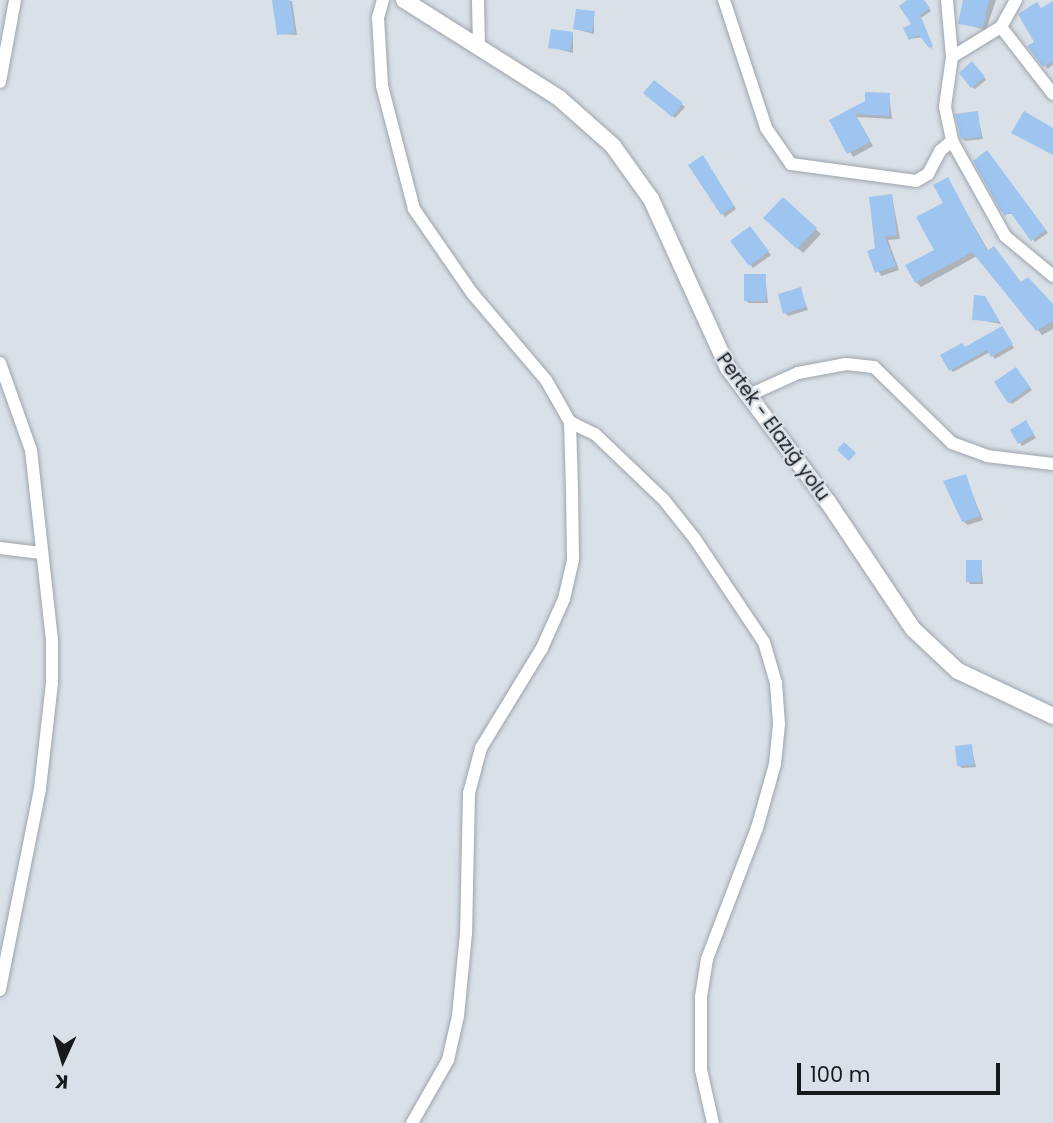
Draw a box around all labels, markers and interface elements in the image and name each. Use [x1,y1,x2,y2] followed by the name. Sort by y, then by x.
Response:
[712,349,834,505] street label: Pertek - Elazığ yolu
[28,1025,98,1095] north arrow
[801,1050,1004,1094] scale bar
[810,1060,870,1089] text: 100 m
[54,1068,69,1095] text: K

